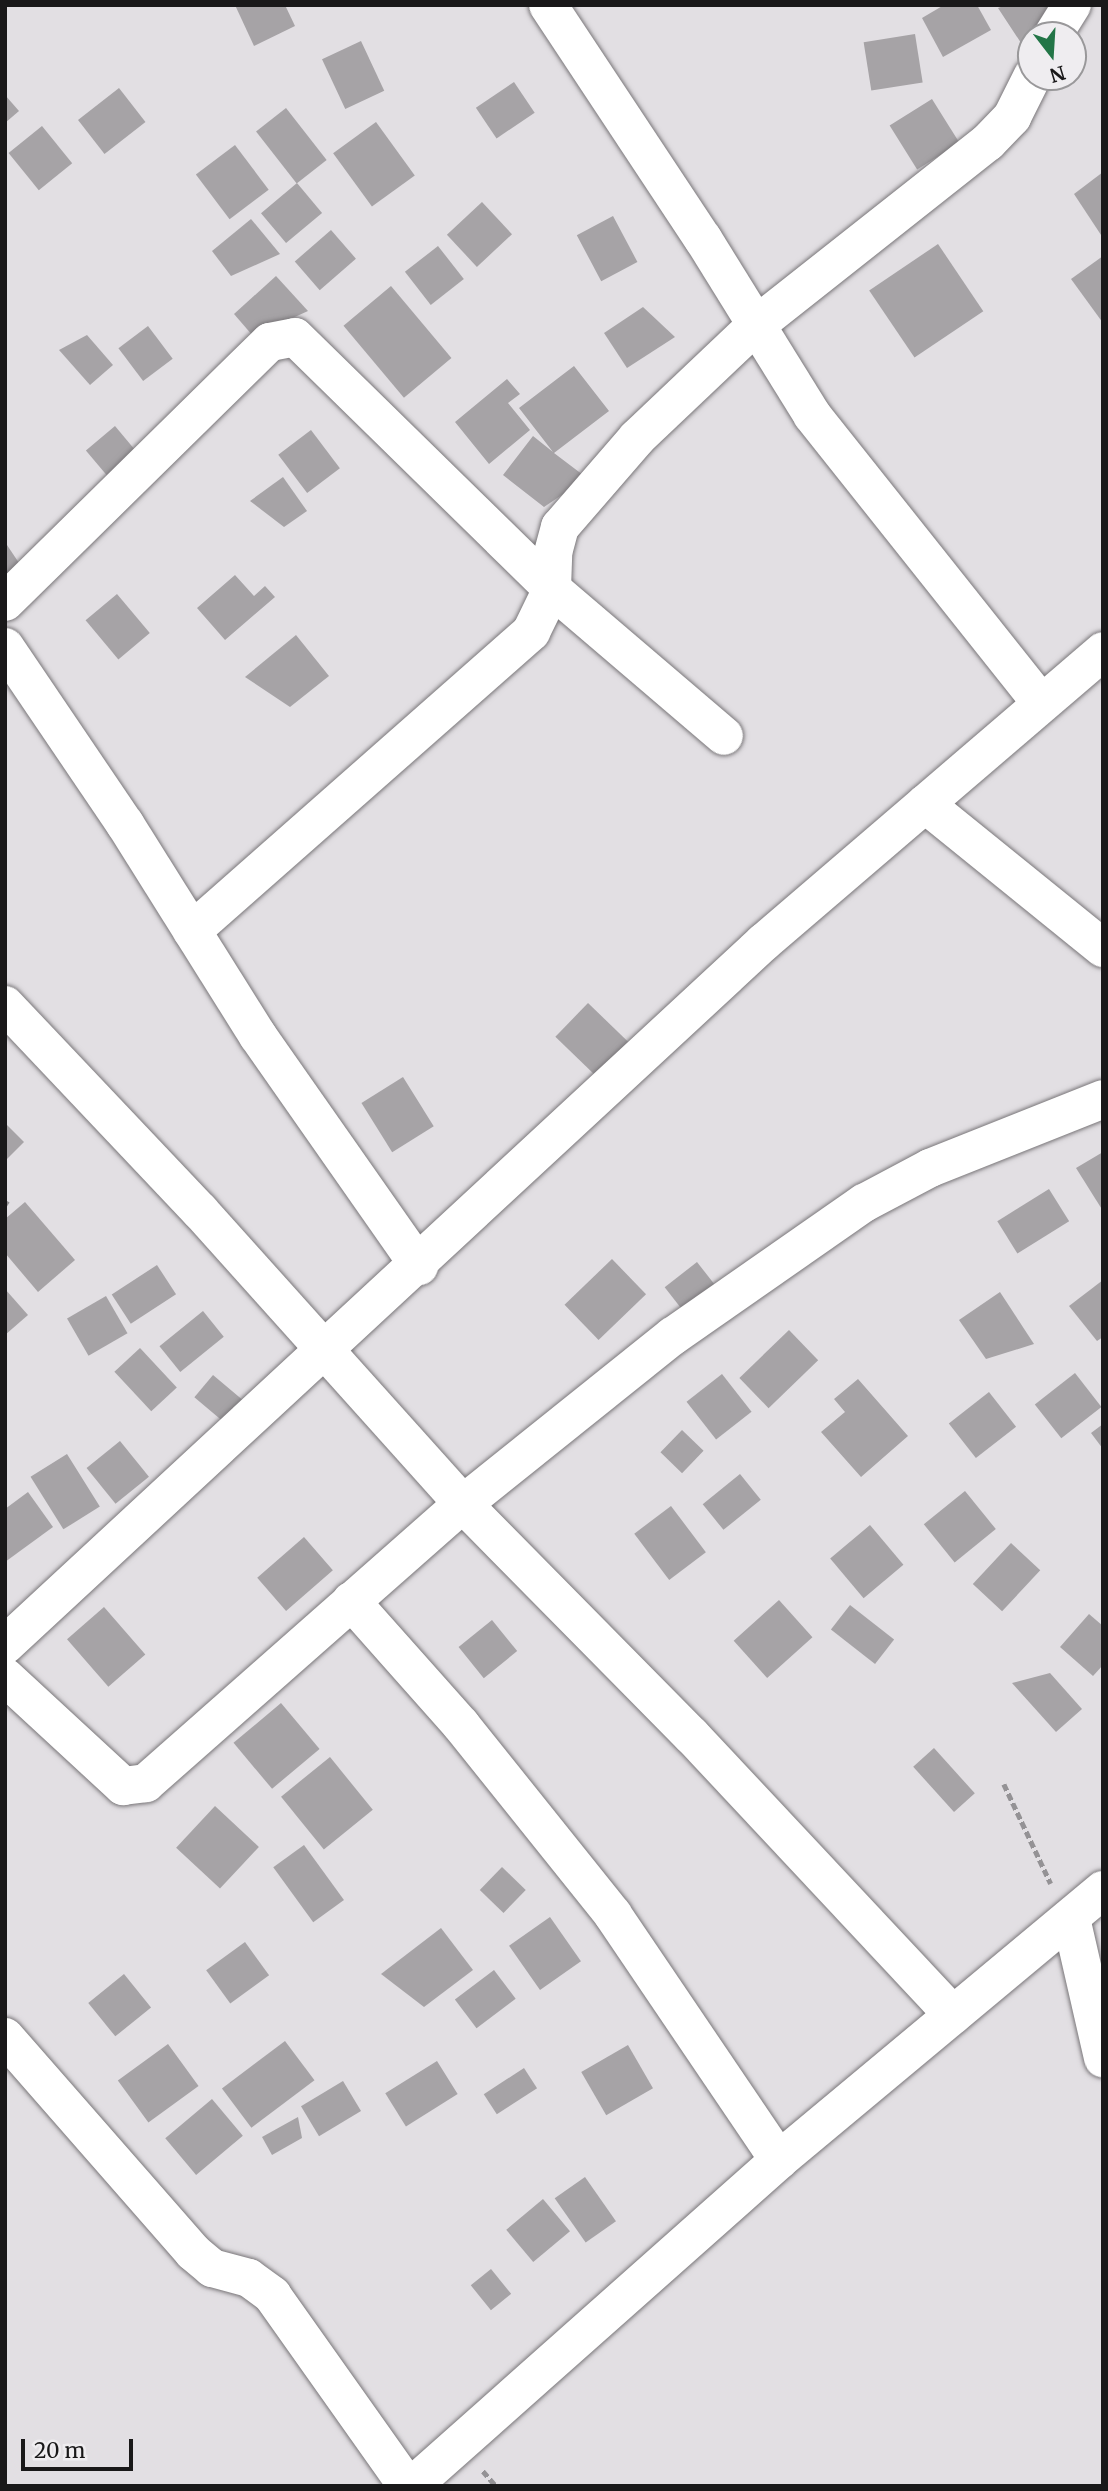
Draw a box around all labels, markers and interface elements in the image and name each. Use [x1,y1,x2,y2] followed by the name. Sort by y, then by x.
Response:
[1017,21,1087,91] north arrow
[1047,60,1068,88] text: N
[24,2424,136,2468] scale bar
[34,2437,85,2464] text: 20 m

